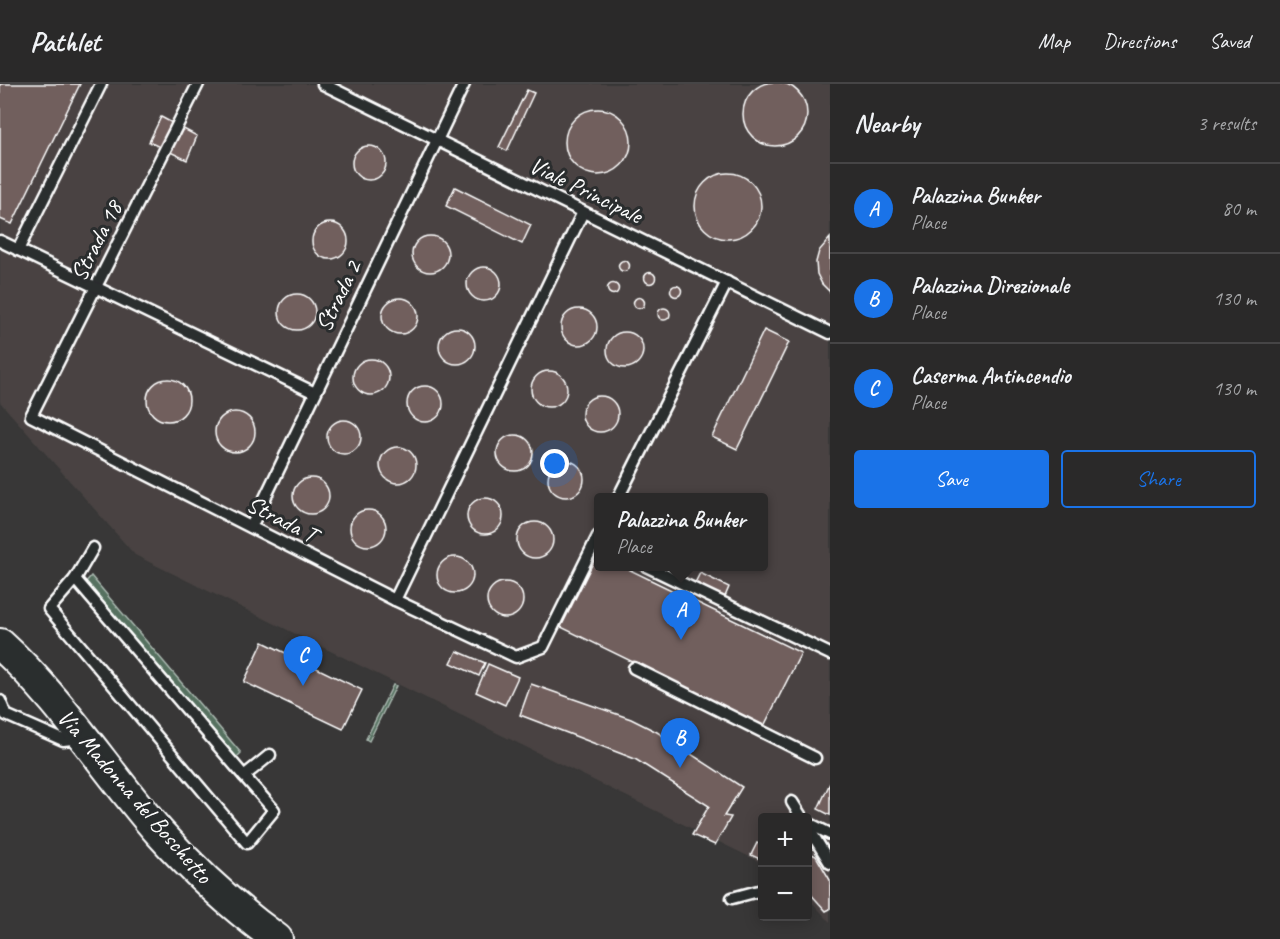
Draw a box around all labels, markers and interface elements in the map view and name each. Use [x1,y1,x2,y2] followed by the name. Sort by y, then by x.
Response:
[30,24,100,59] text: Pathlet
[1038,28,1070,54] text: Map
[1103,28,1176,54] text: Directions
[1209,28,1250,54] text: Saved
[854,107,919,140] text: Nearby
[1197,111,1256,136] text: 3 results
[525,150,649,231] street label: Viale Principale
[911,182,1040,210] text: Palazzina Bunker
[63,194,130,286] street label: Strada 18
[868,196,879,221] text: A
[1222,196,1256,221] text: 80 m
[911,210,946,235] text: Place
[308,254,369,336] street label: Strada 2
[911,272,1069,300] text: Palazzina Direzionale
[868,286,879,311] text: B
[1213,286,1256,311] text: 130 m
[911,300,946,325] text: Place
[911,362,1071,390] text: Caserma Antincendio
[869,376,878,401] text: C
[1213,376,1256,401] text: 130 m
[911,390,946,415] text: Place
[540,449,569,478] your location
[854,450,1049,508] button: Save
[1061,450,1256,508] button: Share
[242,489,327,552] street label: Strada T
[594,493,768,571] popup
[617,506,745,534] text: Palazzina Bunker
[617,534,652,559] text: Place
[662,590,700,640] pin: A
[284,636,322,686] pin: C
[51,703,220,891] street label: Via Madonna del Boschetto
[660,718,700,768] pin: B
[758,813,812,921] map controls
[758,813,812,867] button: +
[758,867,812,921] button: −

